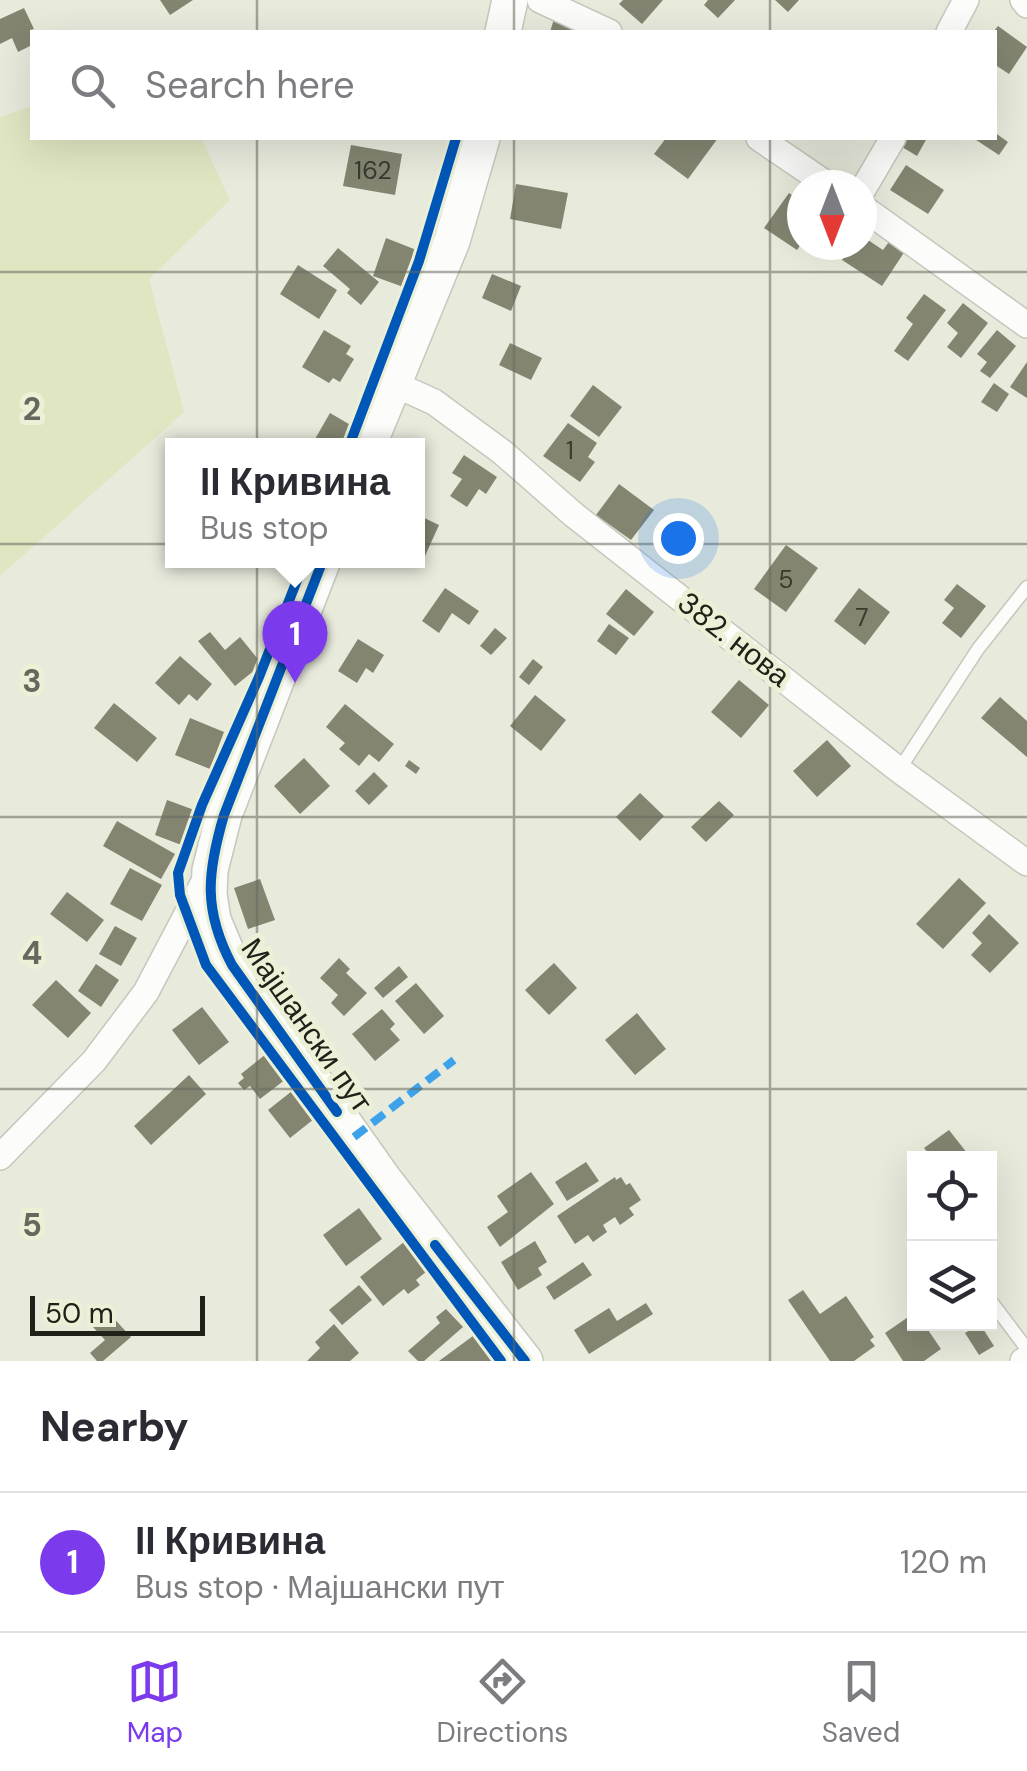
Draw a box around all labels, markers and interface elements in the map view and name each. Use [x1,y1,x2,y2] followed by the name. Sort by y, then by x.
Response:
[30,30,997,140] search box
[65,58,120,113] icon: search
[145,60,355,110] text: Search here
[354,154,392,187] house number: 162
[787,170,877,260] north arrow
[23,388,41,430] text: 2
[566,434,574,467] house number: 1
[165,438,425,568] popup
[200,457,390,507] text: II Кривина
[200,507,329,549] text: Bus stop
[653,513,704,564] your location
[778,563,794,596] house number: 5
[670,583,798,695] street label: 382. нова
[262,600,328,683] pin: 1
[855,601,869,634] house number: 7
[22,660,42,702] text: 3
[233,930,382,1120] street label: Мајшански пут
[22,932,42,974] text: 4
[907,1151,997,1331] map controls
[907,1151,997,1241] button: locate
[22,1204,42,1246] text: 5
[907,1241,997,1331] button: layers
[30,1291,205,1336] scale bar
[45,1295,114,1332] text: 50 m
[40,1399,189,1454] text: Nearby
[135,1516,325,1566] text: II Кривина
[67,1541,78,1583] text: 1
[900,1541,987,1583] text: 120 m
[135,1566,504,1608] text: Bus stop · Мајшански пут
[127,1654,183,1751] tab: Map
[437,1654,568,1751] tab: Directions
[822,1654,900,1751] tab: Saved

